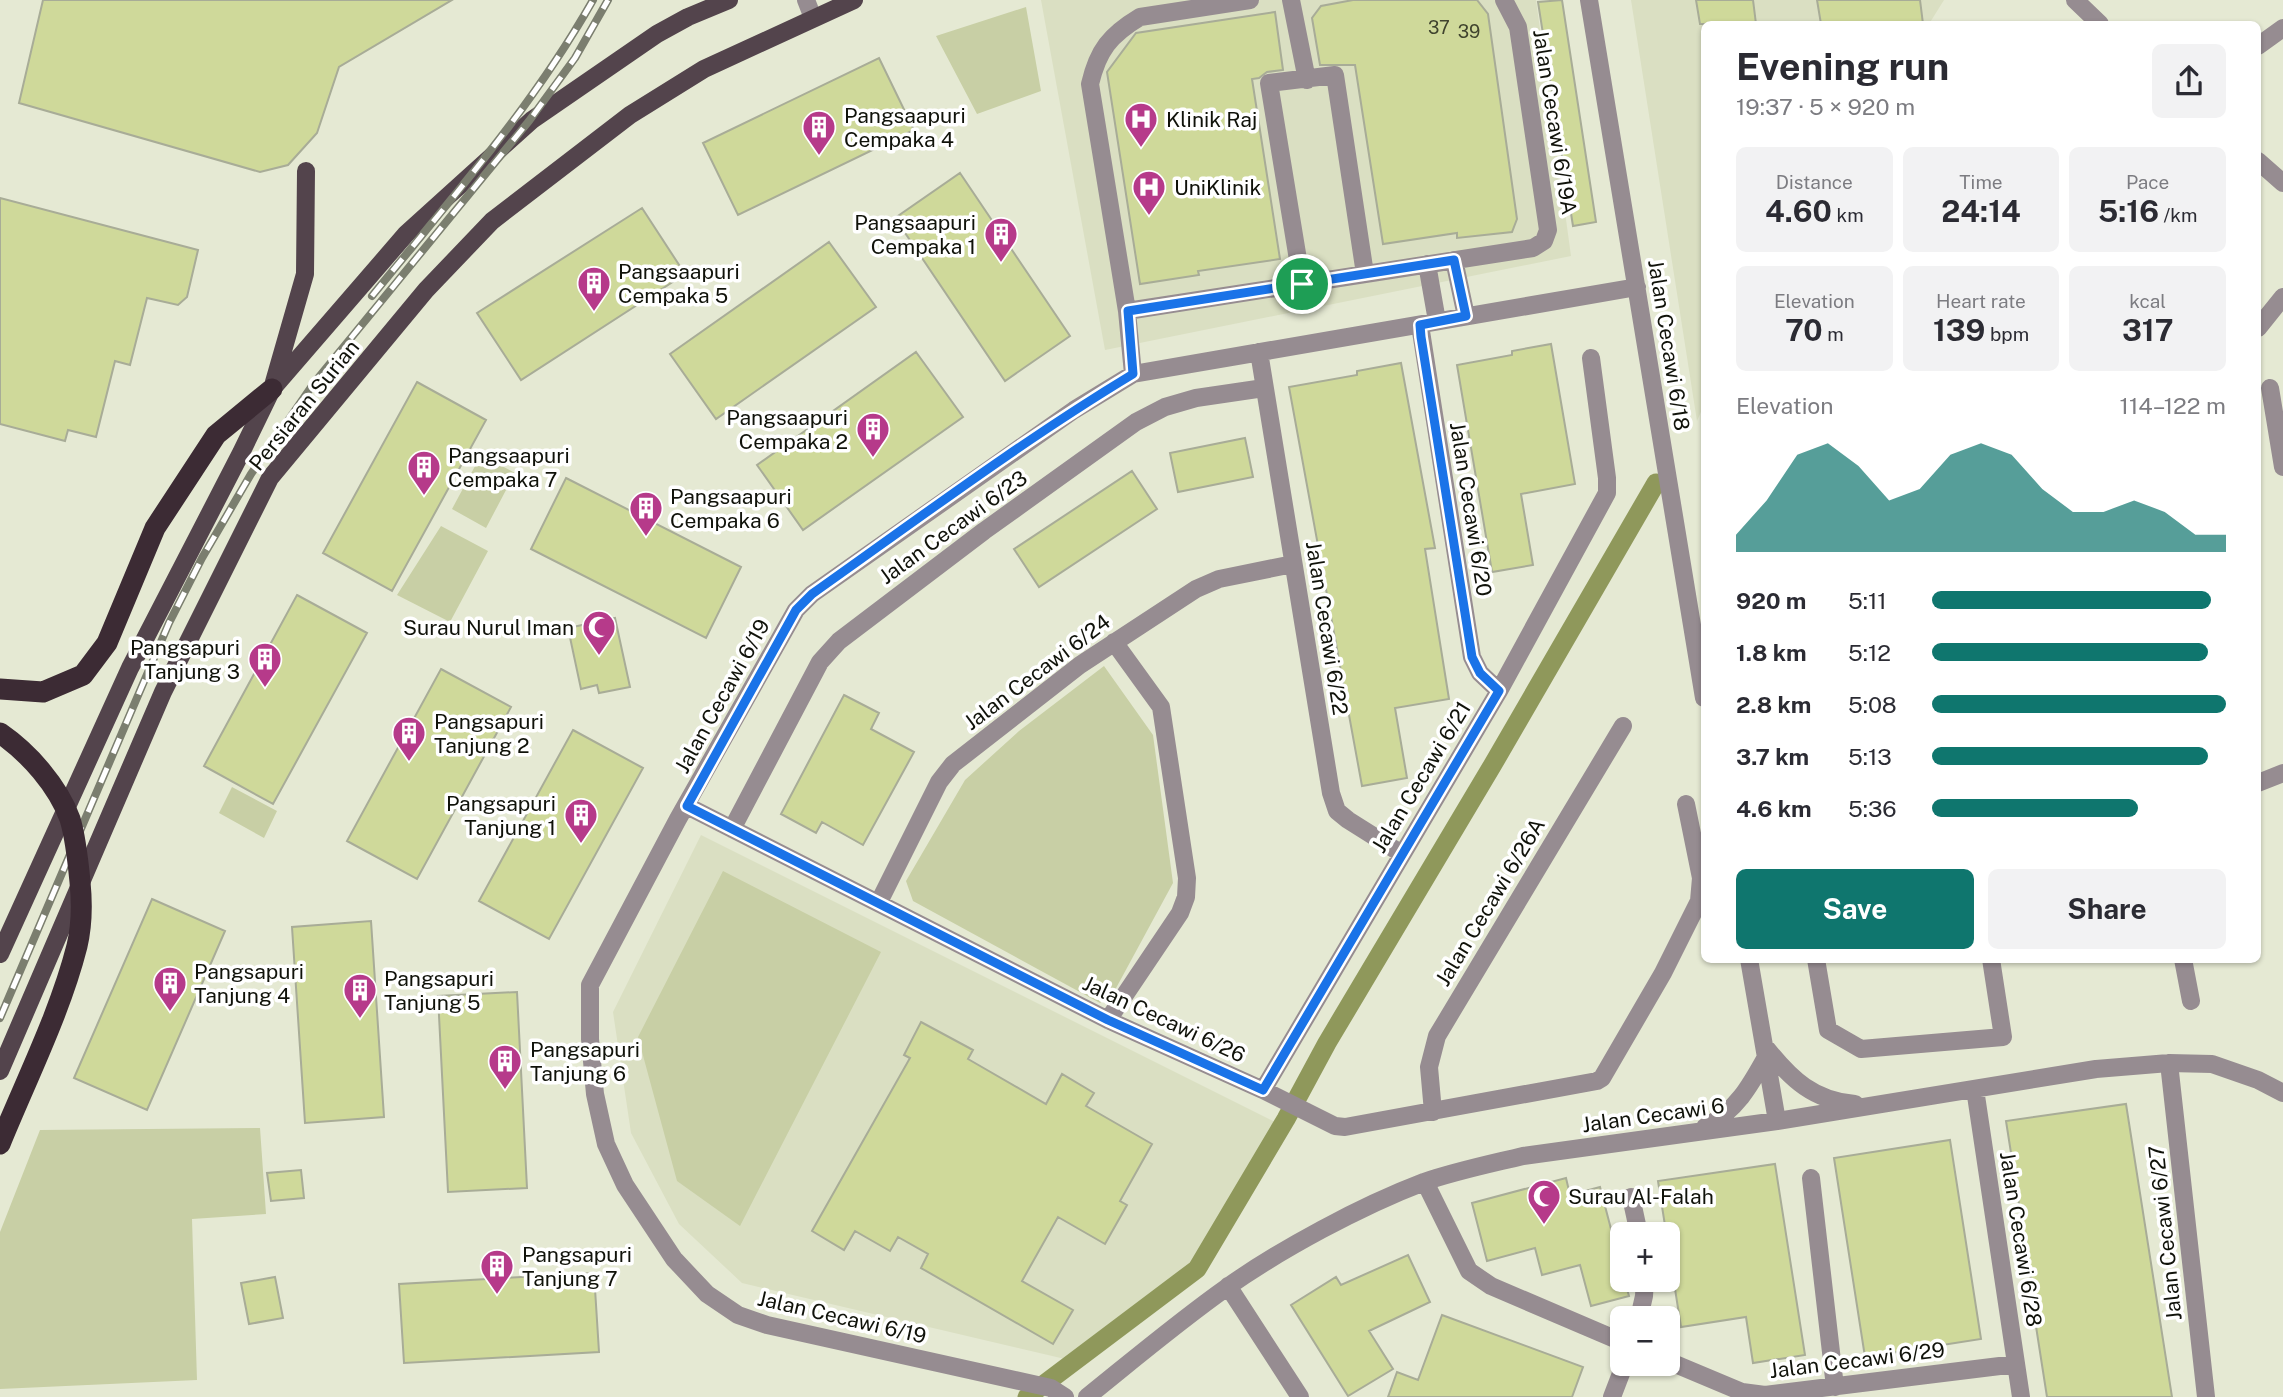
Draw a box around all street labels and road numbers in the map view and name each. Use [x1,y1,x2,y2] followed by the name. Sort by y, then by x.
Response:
[1528,27,1582,217] street label: Jalan Cecawi 6/19A
[1643,258,1695,432] street label: Jalan Cecawi 6/18
[244,335,364,475] street label: Persiaran Surian
[1445,420,1497,598] street label: Jalan Cecawi 6/20
[874,465,1032,589] street label: Jalan Cecawi 6/23
[1301,539,1353,717] street label: Jalan Cecawi 6/22
[959,609,1115,735] street label: Jalan Cecawi 6/24
[669,615,775,777] street label: Jalan Cecawi 6/19
[1366,697,1476,857] street label: Jalan Cecawi 6/21
[1430,813,1550,990] street label: Jalan Cecawi 6/26A
[1079,970,1249,1068] street label: Jalan Cecawi 6/26
[1580,1093,1726,1137] street label: Jalan Cecawi 6
[2143,1144,2187,1322] street label: Jalan Cecawi 6/27
[1995,1150,2047,1328] street label: Jalan Cecawi 6/28
[755,1285,929,1349] street label: Jalan Cecawi 6/19
[1768,1337,1946,1383] street label: Jalan Cecawi 6/29

